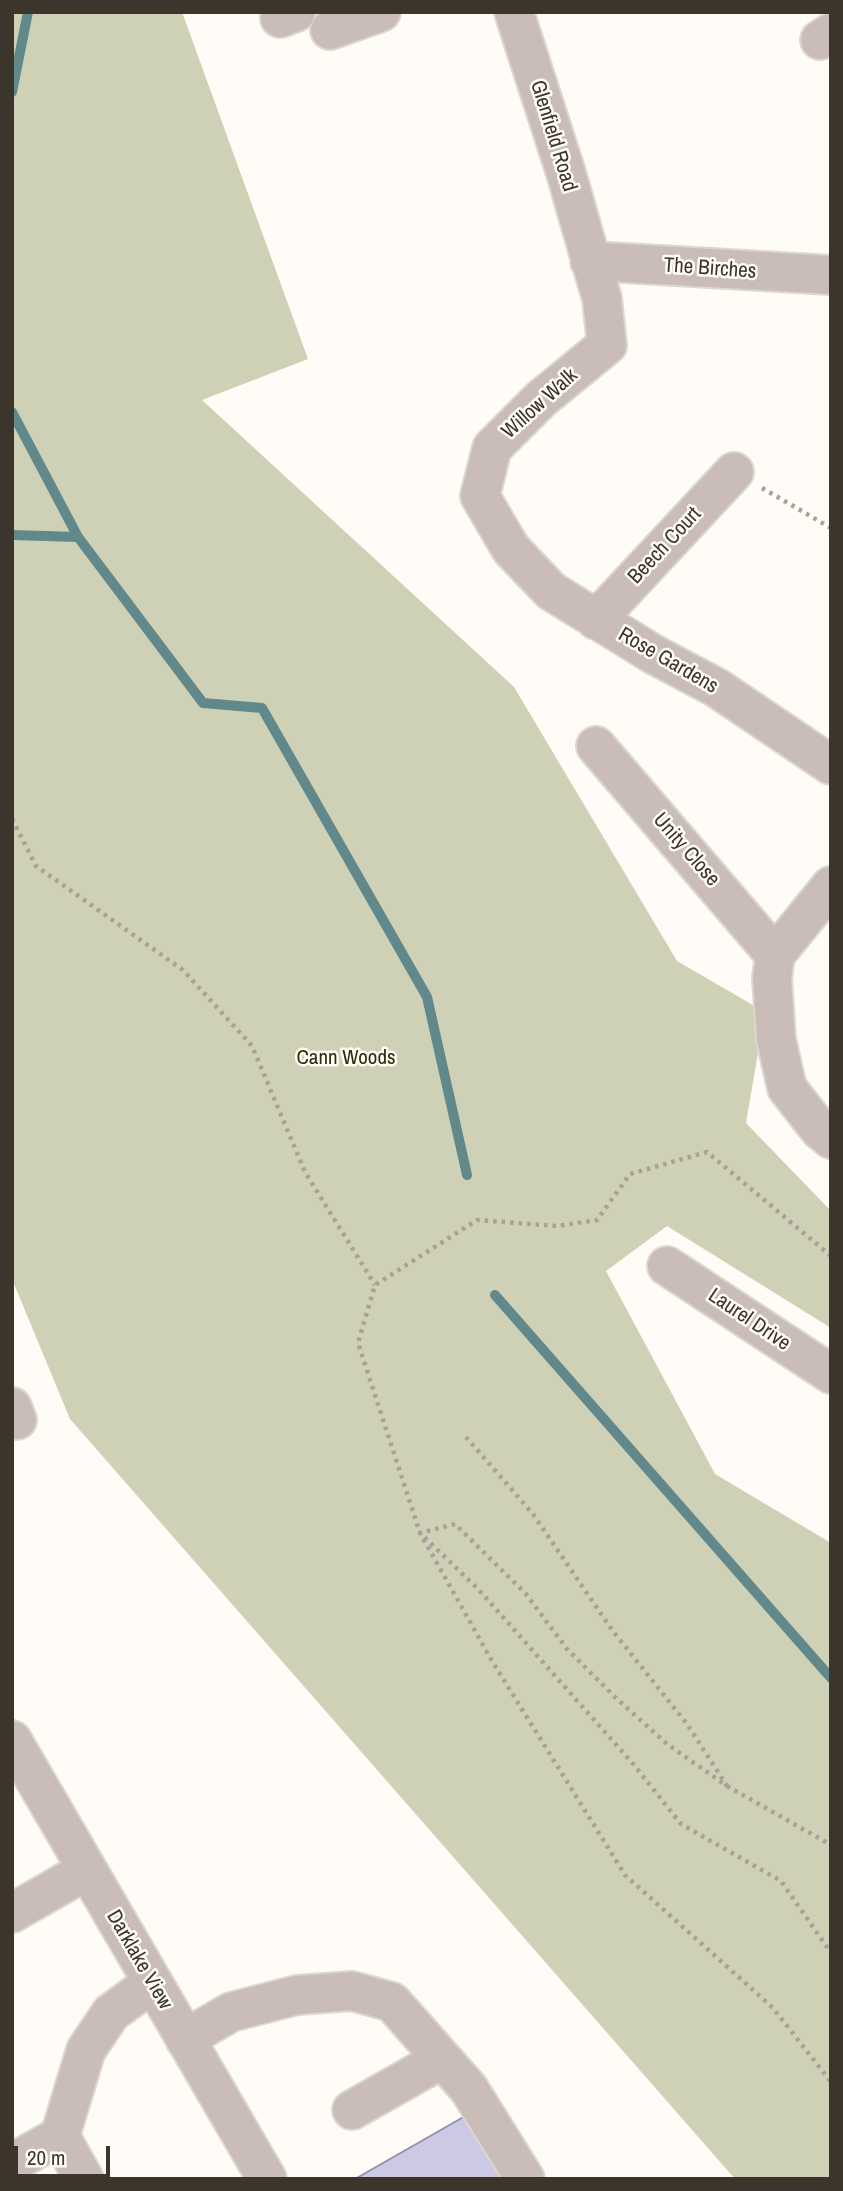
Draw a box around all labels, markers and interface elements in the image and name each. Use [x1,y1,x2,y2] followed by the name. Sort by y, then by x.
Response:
[524,77,582,195] street label: Glenfield Road
[663,253,757,285] street label: The Birches
[497,363,583,445] street label: Willow Walk
[623,502,707,590] street label: Beech Court
[614,622,722,700] street label: Rose Gardens
[647,808,725,892] street label: Unity Close
[296,1045,396,1071] park label: Cann Woods
[703,1283,795,1357] street label: Laurel Drive
[100,1906,178,2014] street label: Darklake View
[18,2132,114,2176] scale bar
[27,2143,65,2172] text: 20 m

